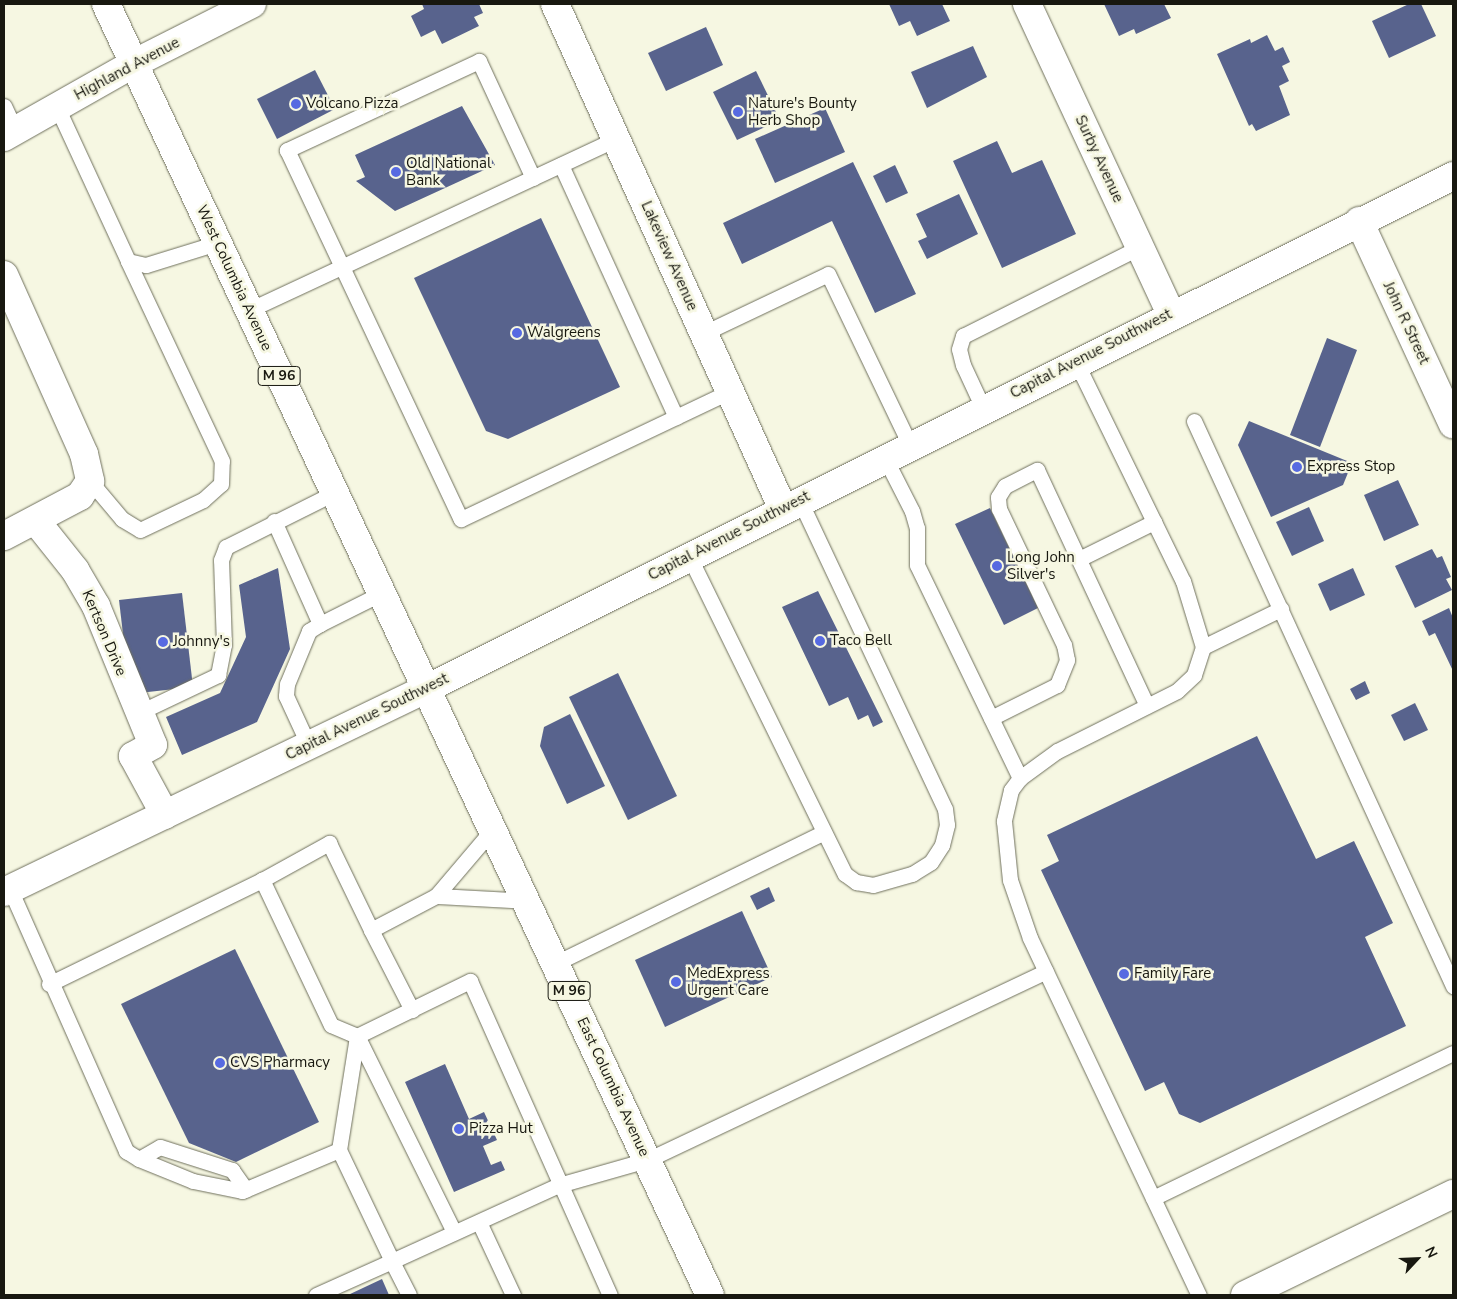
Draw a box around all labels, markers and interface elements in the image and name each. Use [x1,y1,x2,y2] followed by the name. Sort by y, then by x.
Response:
[71,34,183,104] street label: Highland Avenue
[748,94,857,129] place label: Nature's Bounty Herb Shop
[306,95,398,113] place label: Volcano Pizza
[290,98,302,110] marker: Volcano Pizza
[732,106,744,118] marker: Nature's Bounty Herb Shop
[1071,112,1127,206] street label: Surby Avenue
[406,154,491,189] place label: Old National Bank
[390,166,402,178] marker: Old National Bank
[637,198,701,314] street label: Lakeview Avenue
[192,202,276,354] street label: West Columbia Avenue
[1379,279,1433,367] street label: John R Street
[1007,305,1175,403] street label: Capital Avenue Southwest
[527,324,601,342] place label: Walgreens
[511,327,523,339] marker: Walgreens
[256,364,302,388] road number: M 96
[1307,458,1395,476] place label: Express Stop
[1291,461,1303,473] marker: Express Stop
[645,487,813,585] street label: Capital Avenue Southwest
[1007,548,1075,583] place label: Long John Silver's
[991,560,1003,572] marker: Long John Silver's
[78,587,130,679] street label: Kertson Drive
[830,632,892,650] place label: Taco Bell
[173,633,230,651] place label: Johnny's
[814,635,826,647] marker: Taco Bell
[157,636,169,648] marker: Johnny's
[283,670,451,764] street label: Capital Avenue Southwest
[687,964,770,999] place label: MedExpress Urgent Care
[1134,965,1211,983] place label: Family Fare
[1118,968,1130,980] marker: Family Fare
[669,975,683,989] marker: MedExpress Urgent Care
[546,979,592,1002] road number: M 96
[573,1015,653,1159] street label: East Columbia Avenue
[230,1054,330,1072] place label: CVS Pharmacy
[214,1057,226,1069] marker: CVS Pharmacy
[469,1120,533,1138] place label: Pizza Hut
[453,1123,465,1135] marker: Pizza Hut
[1392,1234,1442,1284] north arrow
[1420,1244,1442,1261] text: N

